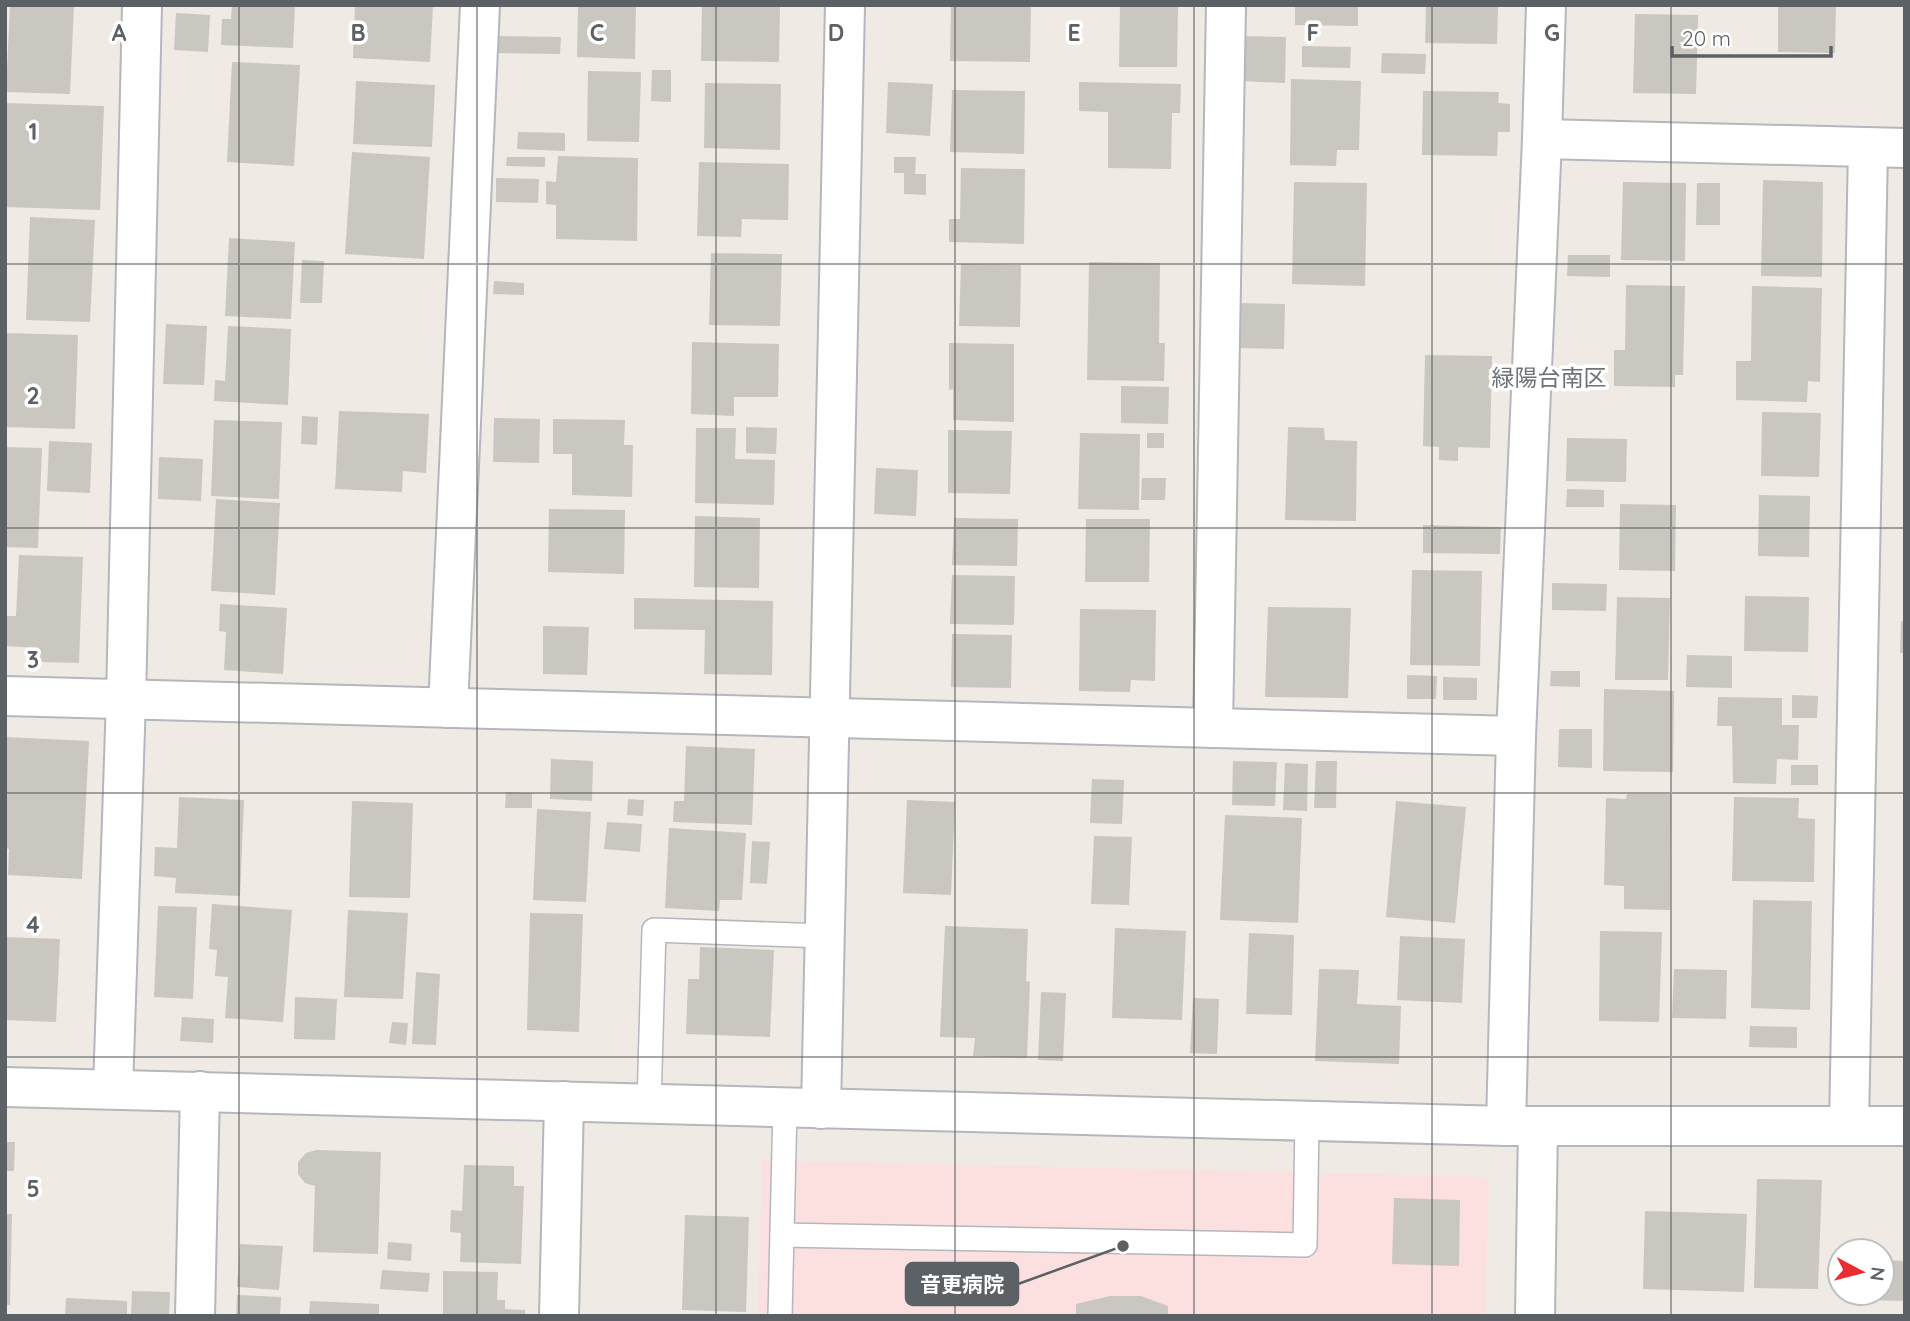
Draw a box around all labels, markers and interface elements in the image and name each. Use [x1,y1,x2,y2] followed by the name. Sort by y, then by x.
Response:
[1672,14,1831,58] scale bar
[112,18,127,47] text: A
[350,18,366,47] text: B
[590,18,604,47] text: C
[828,18,844,47] text: D
[1067,18,1081,47] text: E
[1307,18,1319,47] text: F
[1544,18,1560,47] text: G
[1682,25,1731,51] text: 20 m
[29,117,37,146] text: 1
[1492,363,1607,392] district label: 緑陽台南区
[26,381,40,410] text: 2
[27,645,39,674] text: 3
[26,910,40,939] text: 4
[26,1174,40,1203] text: 5
[1826,1237,1896,1307] north arrow
[906,1263,1018,1305] callout: 音更病院
[1865,1266,1891,1282] text: N
[920,1271,1004,1297] text: 音更病院

